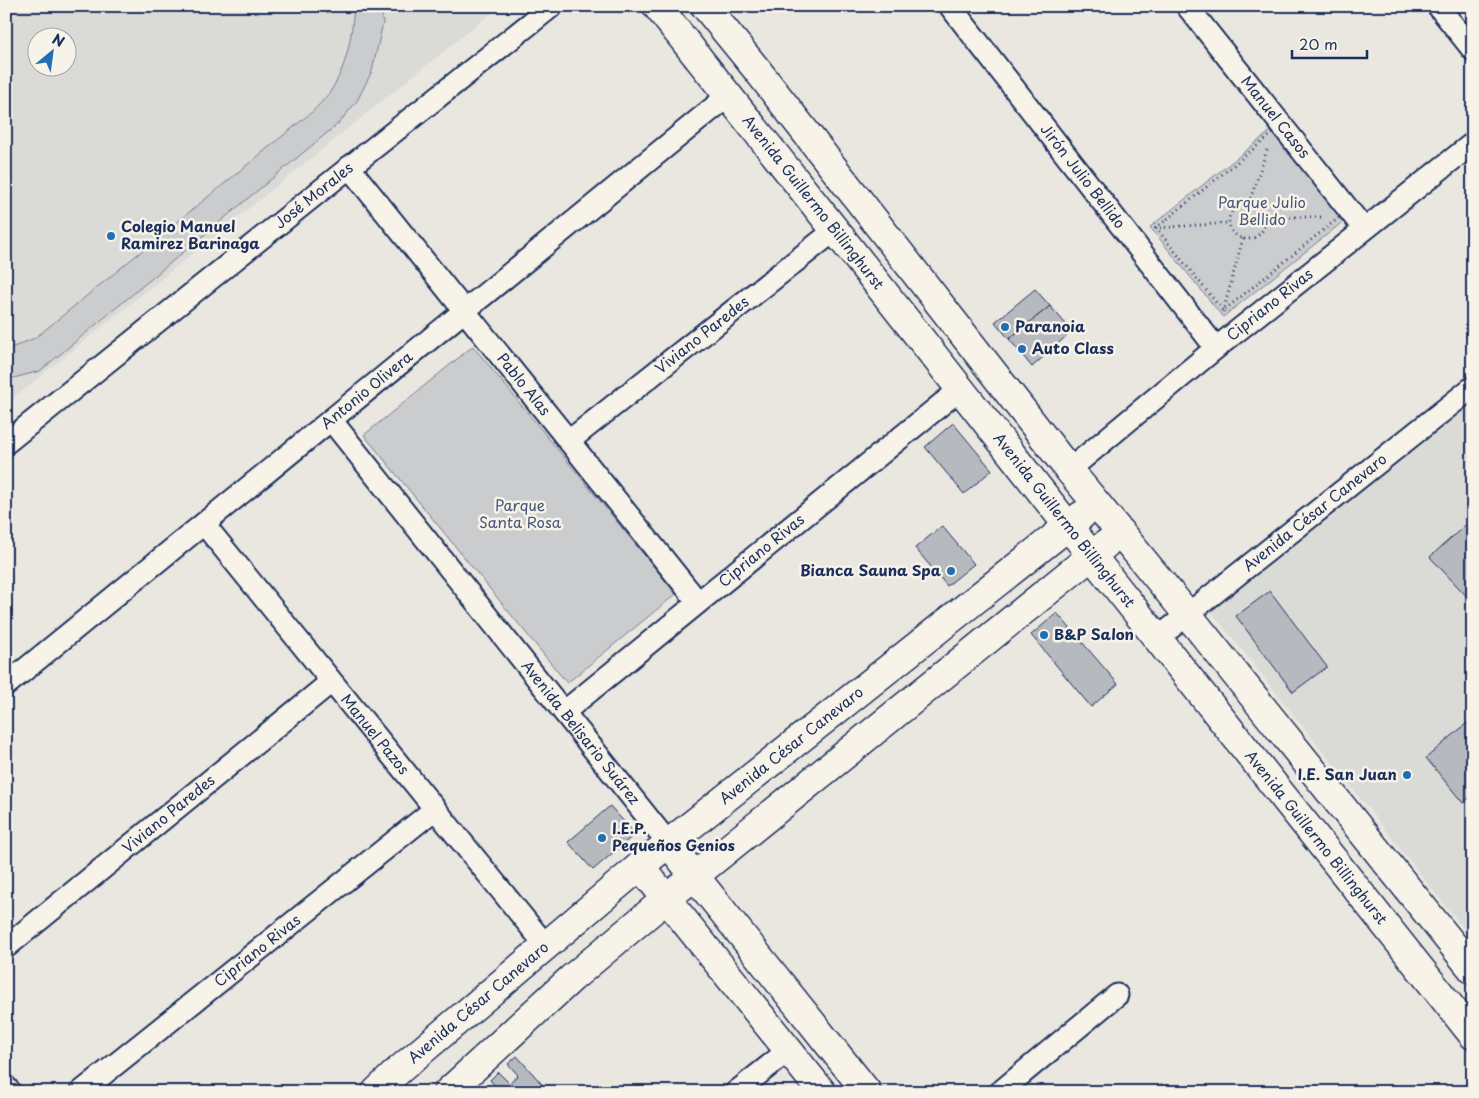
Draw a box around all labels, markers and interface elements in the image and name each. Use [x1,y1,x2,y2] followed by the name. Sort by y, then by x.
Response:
[28,28,78,78] north arrow
[49,28,68,52] text: N
[1292,28,1366,60] scale bar
[1299,32,1338,55] text: 20 m
[1236,70,1317,163] street label: Manuel Casos
[738,109,891,294] street label: Avenida Guillermo Billinghurst
[1036,118,1132,233] street label: Jirón Julio Bellido
[269,156,358,233] street label: José Morales
[1218,190,1306,230] park label: Parque Julio Bellido
[121,214,260,254] place label: Colegio Manuel Ramirez Barinaga
[105,230,117,242] marker: Colegio Manuel Ramirez Barinaga
[1221,262,1317,346] street label: Cipriano Rivas
[649,290,753,379] street label: Viviano Paredes
[1015,314,1086,337] place label: Paranoia
[999,321,1011,333] marker: Paranoia
[1032,336,1114,359] place label: Auto Class
[1016,343,1028,355] marker: Auto Class
[315,344,417,434] street label: Antonio Olivera
[492,347,557,420] street label: Pablo Alas
[989,427,1142,612] street label: Avenida Guillermo Billinghurst
[1237,447,1391,576] street label: Avenida César Canevaro
[479,493,562,533] park label: Parque Santa Rosa
[713,507,809,592] street label: Cipriano Rivas
[800,558,942,581] place label: Bianca Sauna Spa
[945,565,957,577] marker: Bianca Sauna Spa
[1054,622,1134,645] place label: B&P Salon
[1038,629,1050,641] marker: B&P Salon
[517,655,646,809] street label: Avenida Belisario Suárez
[714,680,868,809] street label: Avenida César Canevaro
[336,688,416,779] street label: Manuel Pazos
[1240,745,1394,929] street label: Avenida Guillermo Billinghurst
[1297,762,1397,785] place label: I.E. San Juan
[116,768,219,858] street label: Viviano Paredes
[1401,769,1413,781] marker: I.E. San Juan
[612,816,735,856] place label: I.E.P. Pequeños Genios
[596,832,608,844] marker: I.E.P. Pequeños Genios
[208,908,305,992] street label: Cipriano Rivas
[402,935,553,1068] street label: Avenida César Canevaro

